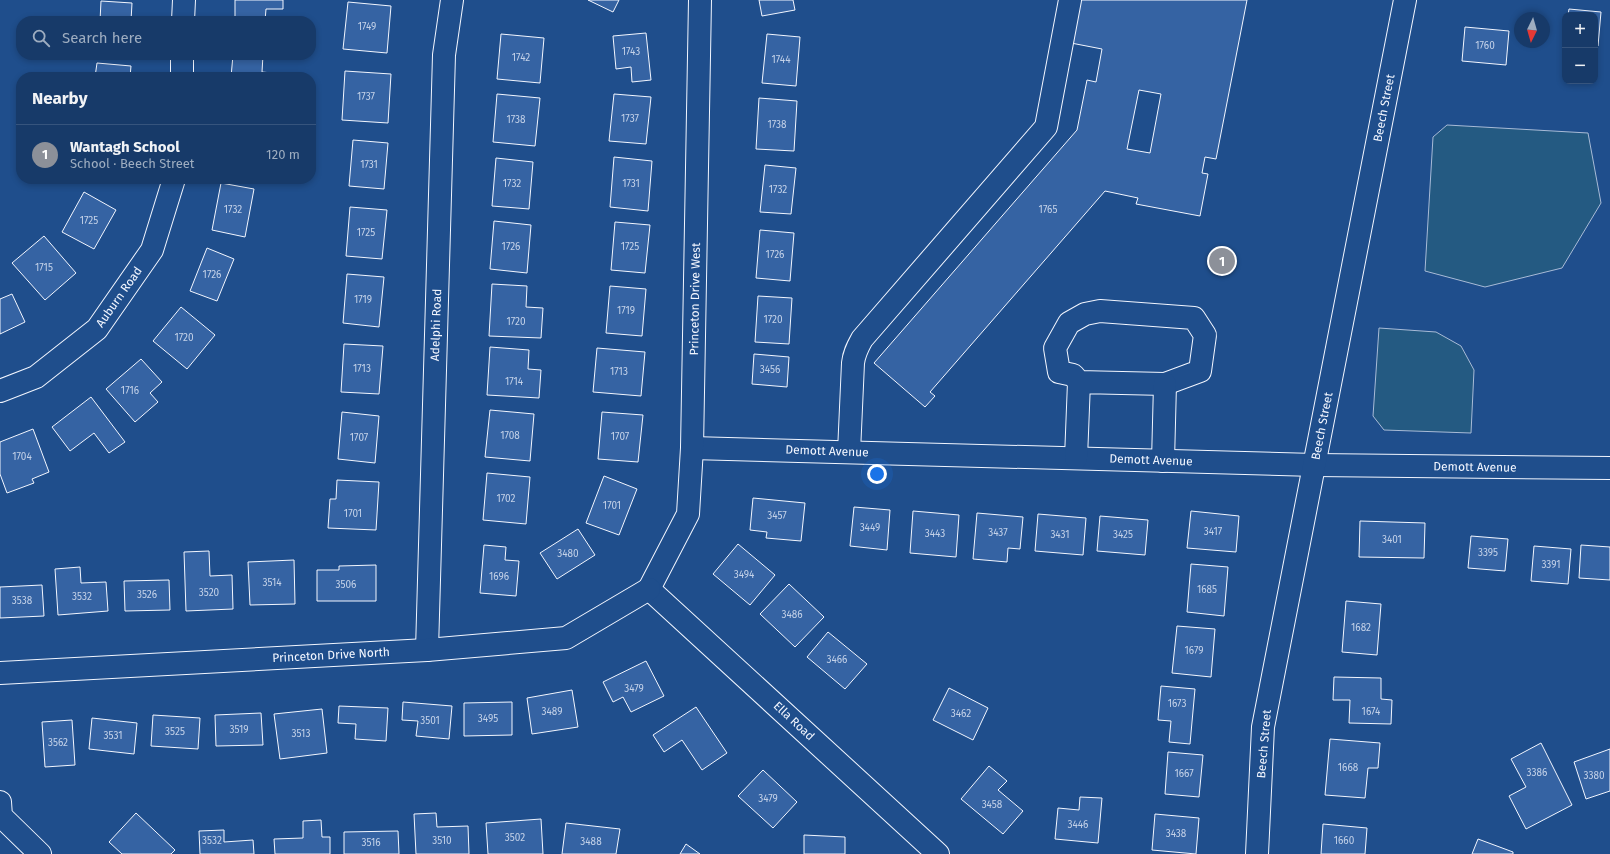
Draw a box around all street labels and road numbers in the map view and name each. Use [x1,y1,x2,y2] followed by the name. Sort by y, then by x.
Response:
[1371,72,1398,143] street label: Beech Street
[687,242,703,356] street label: Princeton Drive West
[93,264,145,330] street label: Auburn Road
[428,289,444,361] street label: Adelphi Road
[1309,390,1336,461] street label: Beech Street
[785,443,869,459] street label: Demott Avenue
[1109,452,1193,468] street label: Demott Avenue
[1433,459,1517,475] street label: Demott Avenue
[272,645,390,665] street label: Princeton Drive North
[771,699,817,743] street label: Ella Road
[1254,708,1274,779] street label: Beech Street

